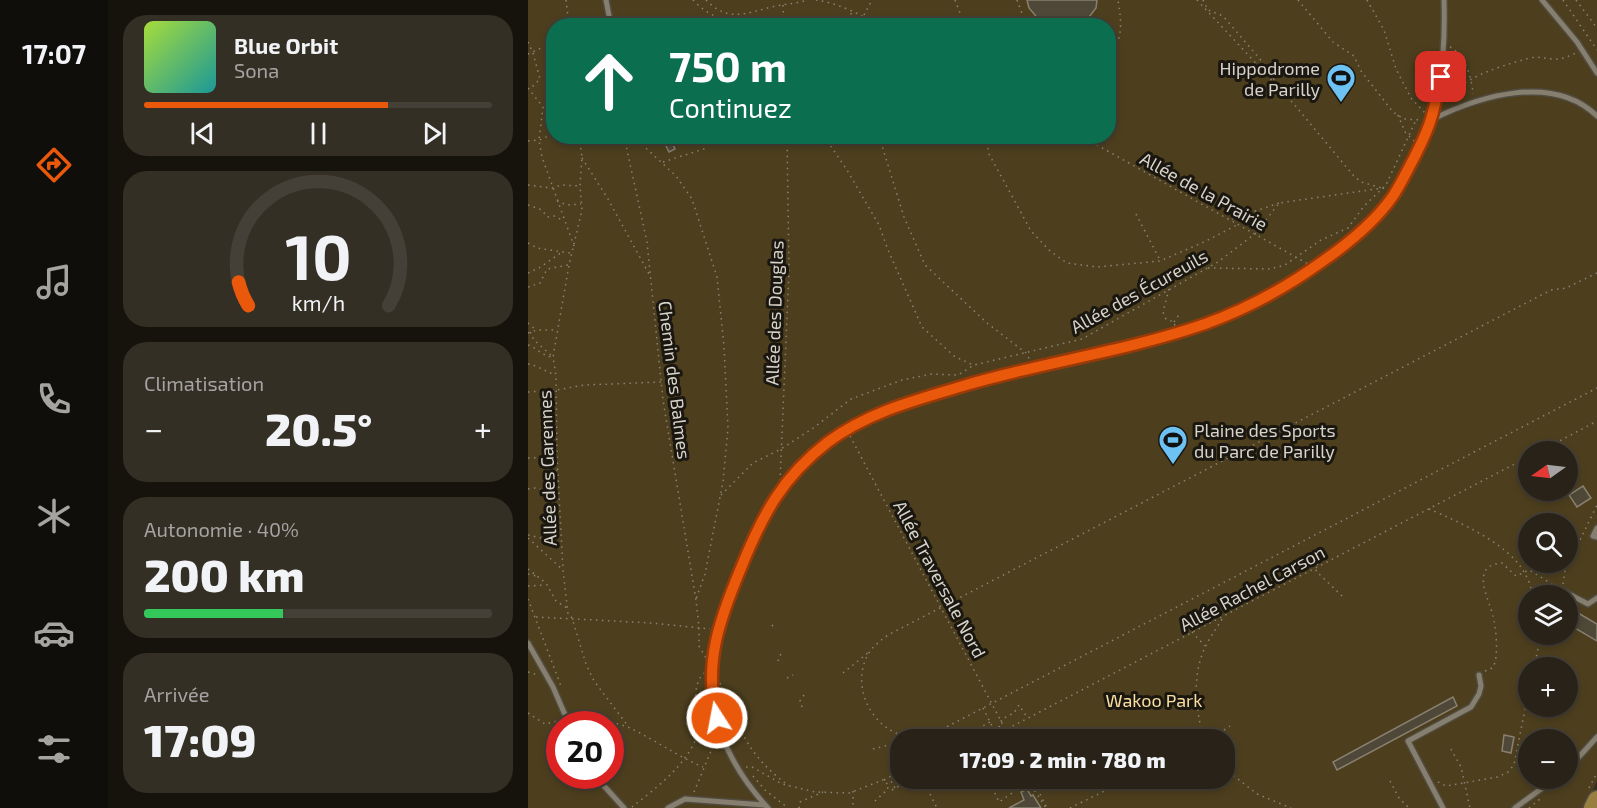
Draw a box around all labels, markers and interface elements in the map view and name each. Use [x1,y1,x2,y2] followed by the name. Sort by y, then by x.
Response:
[234,32,338,58] text: Blue Orbit
[22,37,86,69] text: 17:07
[669,40,787,90] text: 750 m
[570,42,648,120] icon: ahead
[1415,51,1466,102] pin
[1219,57,1320,100] place label: Hippodrome de Parilly
[234,58,279,82] text: Sona
[1424,60,1457,93] icon: arrive
[1325,62,1357,104] sports icon: Hippodrome de Parilly
[669,91,792,123] text: Continuez
[186,117,219,150] icon: previous
[302,117,335,150] icon: pause
[418,117,451,150] icon: next
[33,144,75,186] icon: directions
[1137,147,1271,235] street label: Allée de la Prairie
[285,218,351,293] text: 10
[760,240,788,386] street label: Allée des Douglas
[1067,244,1211,338] street label: Allée des Écureuils
[33,261,75,303] icon: music
[291,290,345,315] text: km/h
[654,300,696,460] street label: Chemin des Balmes
[144,371,264,395] text: Climatisation
[33,378,75,420] icon: phone
[533,390,561,546] street label: Allée des Garennes
[265,401,372,455] text: 20.5°
[144,408,163,448] text: −
[474,408,492,448] text: +
[1194,419,1336,462] place label: Plaine des Sports du Parc de Parilly
[1157,424,1189,466] sports icon: Plaine des Sports du Parc de Parilly
[1518,441,1578,501] north arrow
[1518,441,1578,789] map controls
[33,495,75,537] icon: climate
[889,496,991,662] street label: Allée Traversale Nord
[1518,513,1578,573] button: search
[144,517,299,541] text: Autonomie · 40%
[1176,540,1328,636] street label: Allée Rachel Carson
[144,547,304,601] text: 200 km
[1518,585,1578,645] button: layers
[33,612,75,654] icon: car
[1518,657,1578,717] button: +
[144,682,209,706] text: Arrivée
[685,686,749,750] position arrow
[1106,689,1202,711] park label: Wakoo Park
[546,711,624,789] speed limit sign: 20
[144,712,257,766] text: 17:09
[33,728,75,770] icon: filters
[1518,729,1578,789] button: −
[959,746,1166,772] text: 17:09 · 2 min · 780 m

